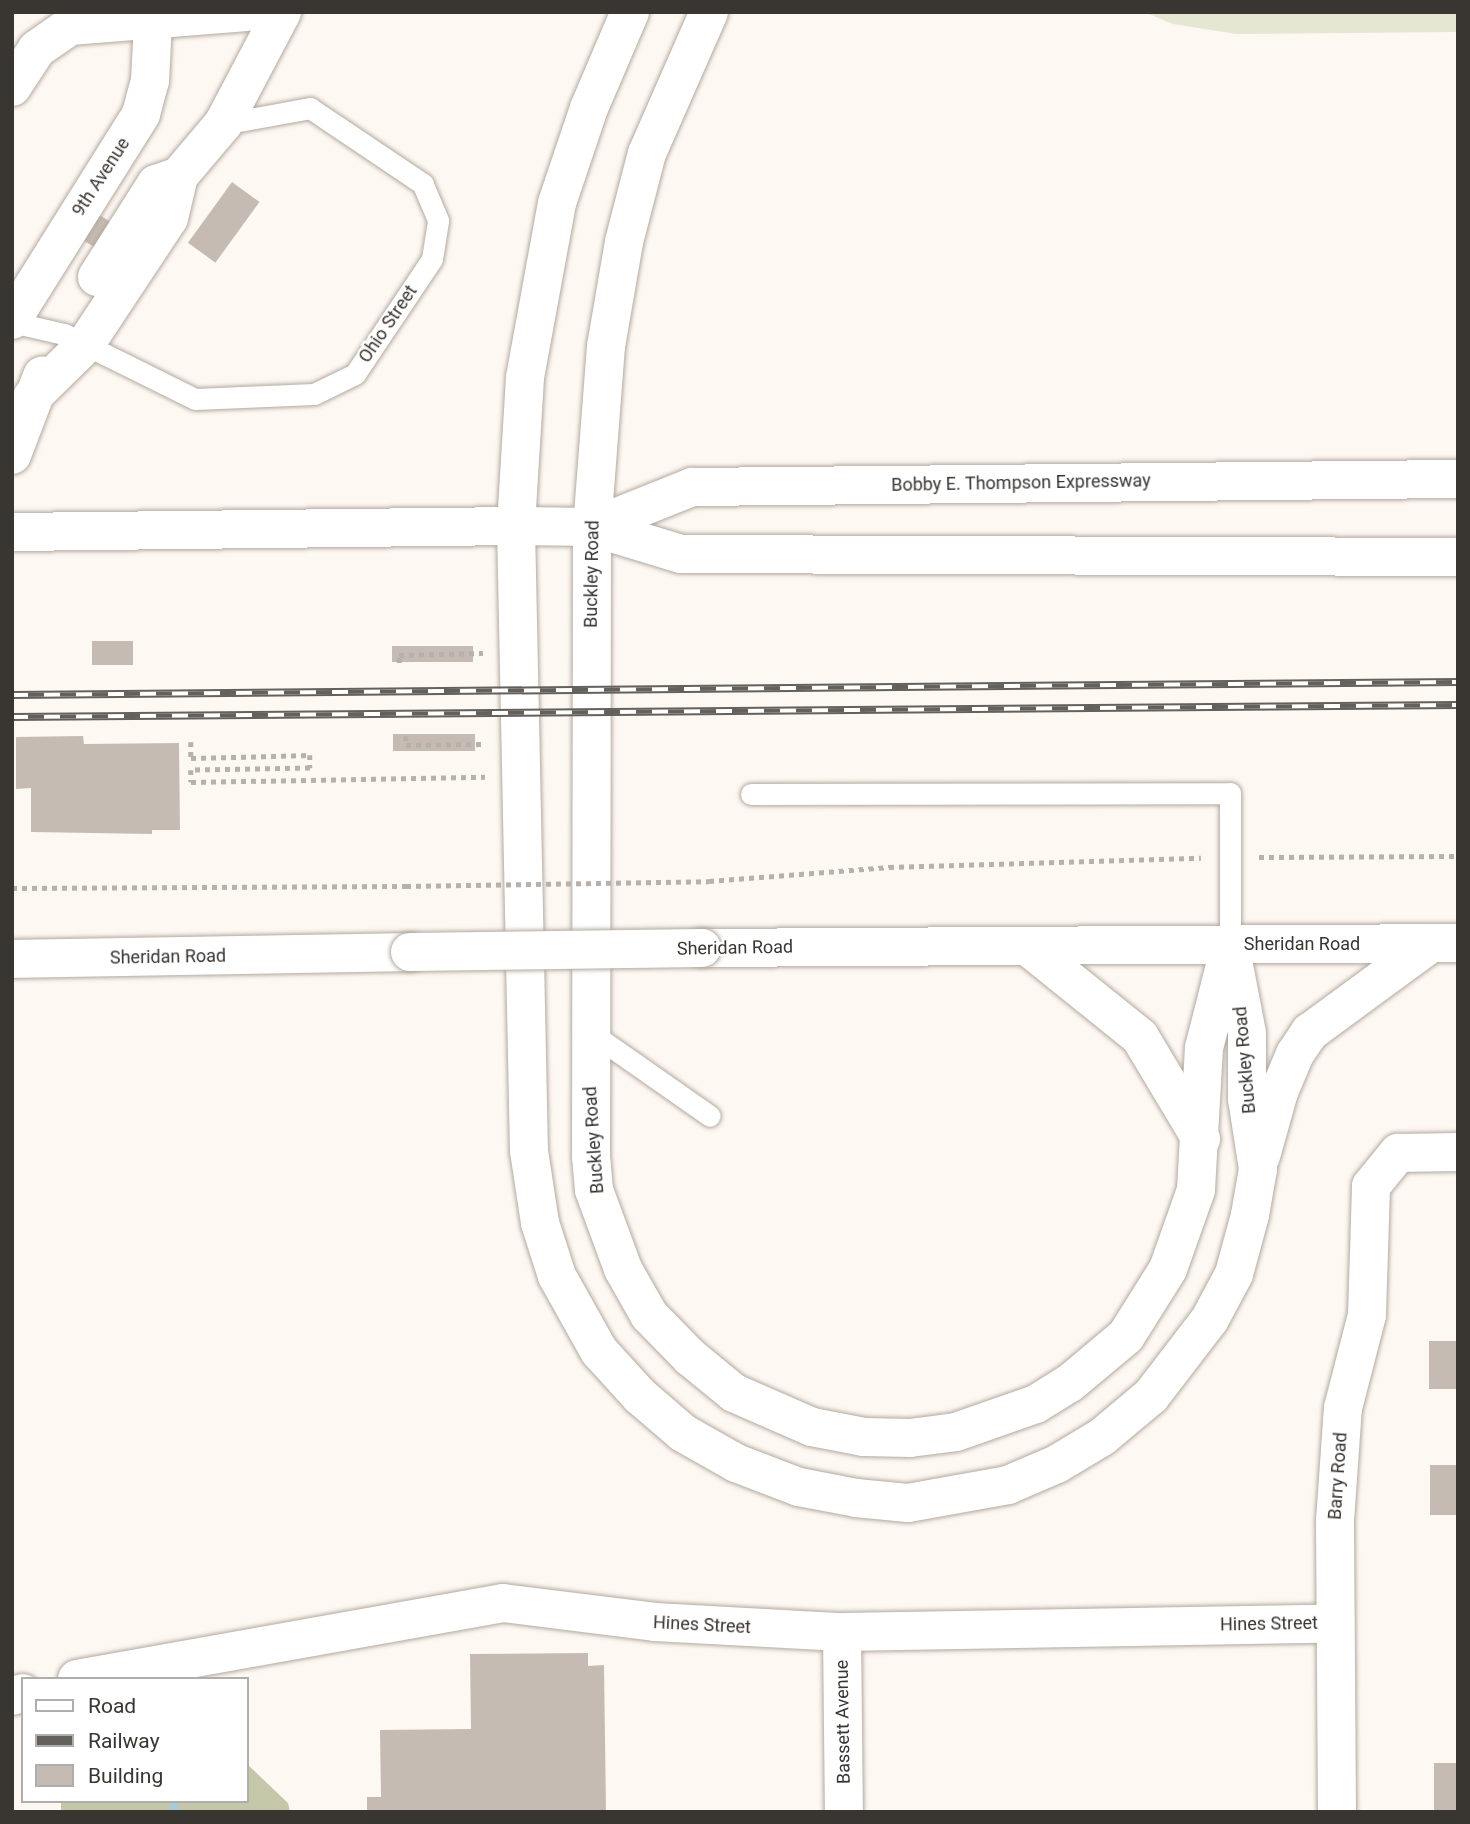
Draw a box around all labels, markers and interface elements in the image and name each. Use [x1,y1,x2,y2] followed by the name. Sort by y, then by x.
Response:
[68,134,134,220] street label: 9th Avenue
[354,281,422,367] street label: Ohio Street
[891,470,1151,496] street label: Bobby E. Thompson Expressway
[580,520,604,628] street label: Buckley Road
[1244,933,1360,955] street label: Sheridan Road
[677,936,793,960] street label: Sheridan Road
[110,945,226,969] street label: Sheridan Road
[1230,1005,1260,1115] street label: Buckley Road
[579,1085,609,1195] street label: Buckley Road
[1324,1432,1352,1520] street label: Barry Road
[653,1612,751,1638] street label: Hines Street
[1220,1612,1318,1636] street label: Hines Street
[831,1660,855,1784] street label: Bassett Avenue
[21,1677,248,1803] legend
[88,1694,136,1718] text: Road
[88,1729,160,1753] text: Railway
[88,1764,163,1788] text: Building

